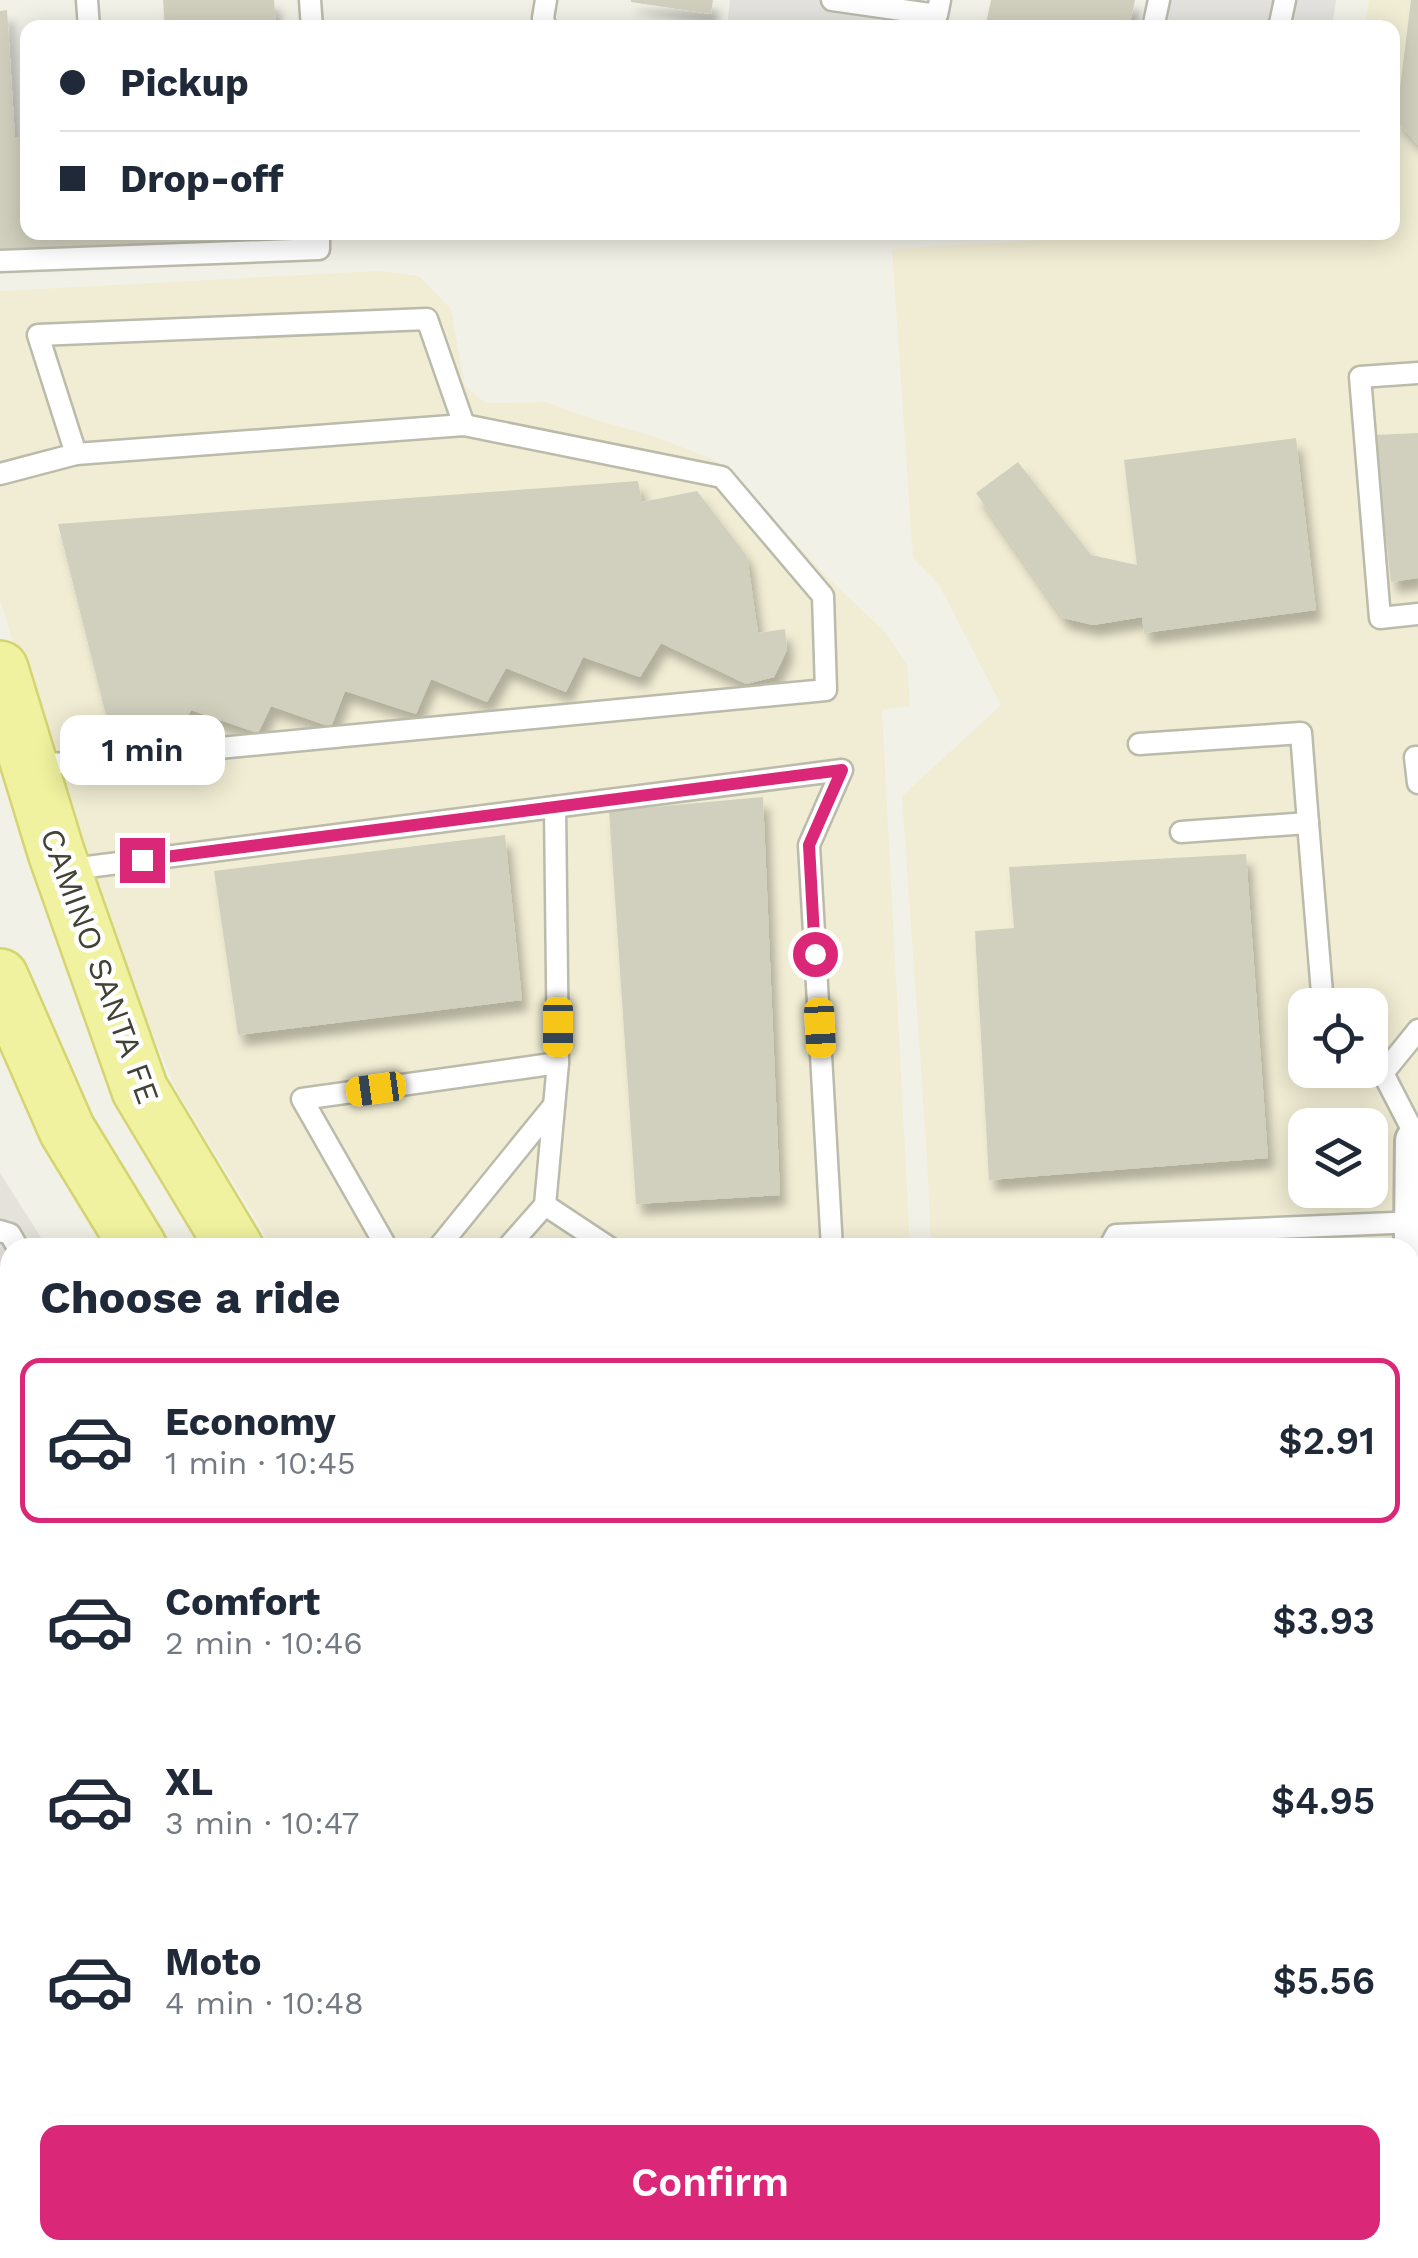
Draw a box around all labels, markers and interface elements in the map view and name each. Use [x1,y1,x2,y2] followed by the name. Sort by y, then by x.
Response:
[120,61,249,105] text: Pickup
[120,157,284,201] text: Drop-off
[59,715,224,785] callout: 1 min
[101,731,184,769] text: 1 min
[33,823,167,1109] street label: CAMINO SANTA FE
[120,838,165,883] route end
[793,932,838,977] route start
[1288,988,1388,1208] map controls
[1288,988,1388,1088] button: locate
[543,997,573,1057] car
[803,997,837,1059] car
[344,1070,408,1108] car
[1288,1108,1388,1208] button: layers
[40,1271,340,1324] text: Choose a ride
[45,1396,135,1486] icon: car
[165,1400,336,1444] text: Economy
[1279,1419,1375,1463] text: $2.91
[165,1444,356,1482] text: 1 min · 10:45
[45,1576,135,1666] icon: car
[165,1580,320,1624] text: Comfort
[1272,1599,1375,1643] text: $3.93
[165,1624,363,1662] text: 2 min · 10:46
[45,1756,135,1846] icon: car
[165,1760,213,1804] text: XL
[1271,1779,1375,1823] text: $4.95
[165,1804,360,1842] text: 3 min · 10:47
[45,1936,135,2026] icon: car
[165,1940,261,1984] text: Moto
[1273,1959,1375,2003] text: $5.56
[165,1984,364,2022] text: 4 min · 10:48
[40,2125,1380,2240] button: Confirm

